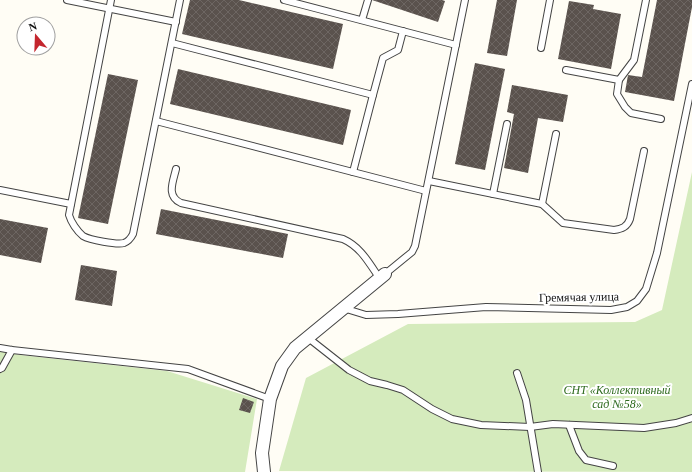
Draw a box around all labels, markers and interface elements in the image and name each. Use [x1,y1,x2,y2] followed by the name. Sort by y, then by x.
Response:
[16,16,56,56] north arrow
[27,20,39,34] text: N
[539,289,620,305] street label: Гремячая улица
[563,383,671,411] park label: СНТ «Коллективный сад №58»

